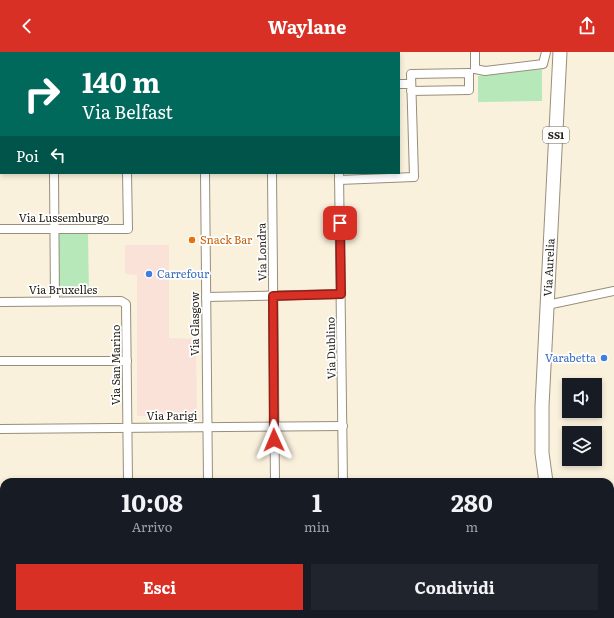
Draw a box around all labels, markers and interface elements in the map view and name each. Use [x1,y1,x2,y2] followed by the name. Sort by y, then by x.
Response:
[268,13,346,40] text: Waylane
[16,15,38,37] icon: back
[576,15,598,37] icon: share
[82,60,160,102] text: 140 m
[16,68,68,120] icon: right
[82,98,173,125] text: Via Belfast
[543,127,569,143] road number: SS1
[16,144,39,167] text: Poi
[47,144,69,166] icon: left
[323,206,357,240] pin
[19,209,109,225] street label: Via Lussemburgo
[329,212,351,234] icon: arrive
[252,223,270,281] street label: Via Londra
[200,231,253,247] place label: Snack Bar
[187,235,197,245] marker: Snack Bar
[539,238,558,297] street label: Via Aurelia
[157,265,210,281] place label: Carrefour
[144,269,154,279] marker: Carrefour
[29,281,97,297] street label: Via Bruxelles
[186,291,202,356] street label: Via Glasgow
[321,317,339,379] street label: Via Dublino
[107,325,123,405] street label: Via San Marino
[545,349,596,365] place label: Varabetta
[599,353,609,363] marker: Varabetta
[562,378,602,466] map controls
[562,378,602,418] button: sound
[147,407,198,423] street label: Via Parigi
[253,419,295,461] position arrow
[562,426,602,466] button: layers
[121,484,183,519] text: 10:08
[312,484,322,519] text: 1
[451,484,493,519] text: 280
[132,517,172,536] text: Arrivo
[304,517,330,536] text: min
[465,517,478,536] text: m
[16,564,303,610] button: Esci
[311,564,598,610] button: Condividi

